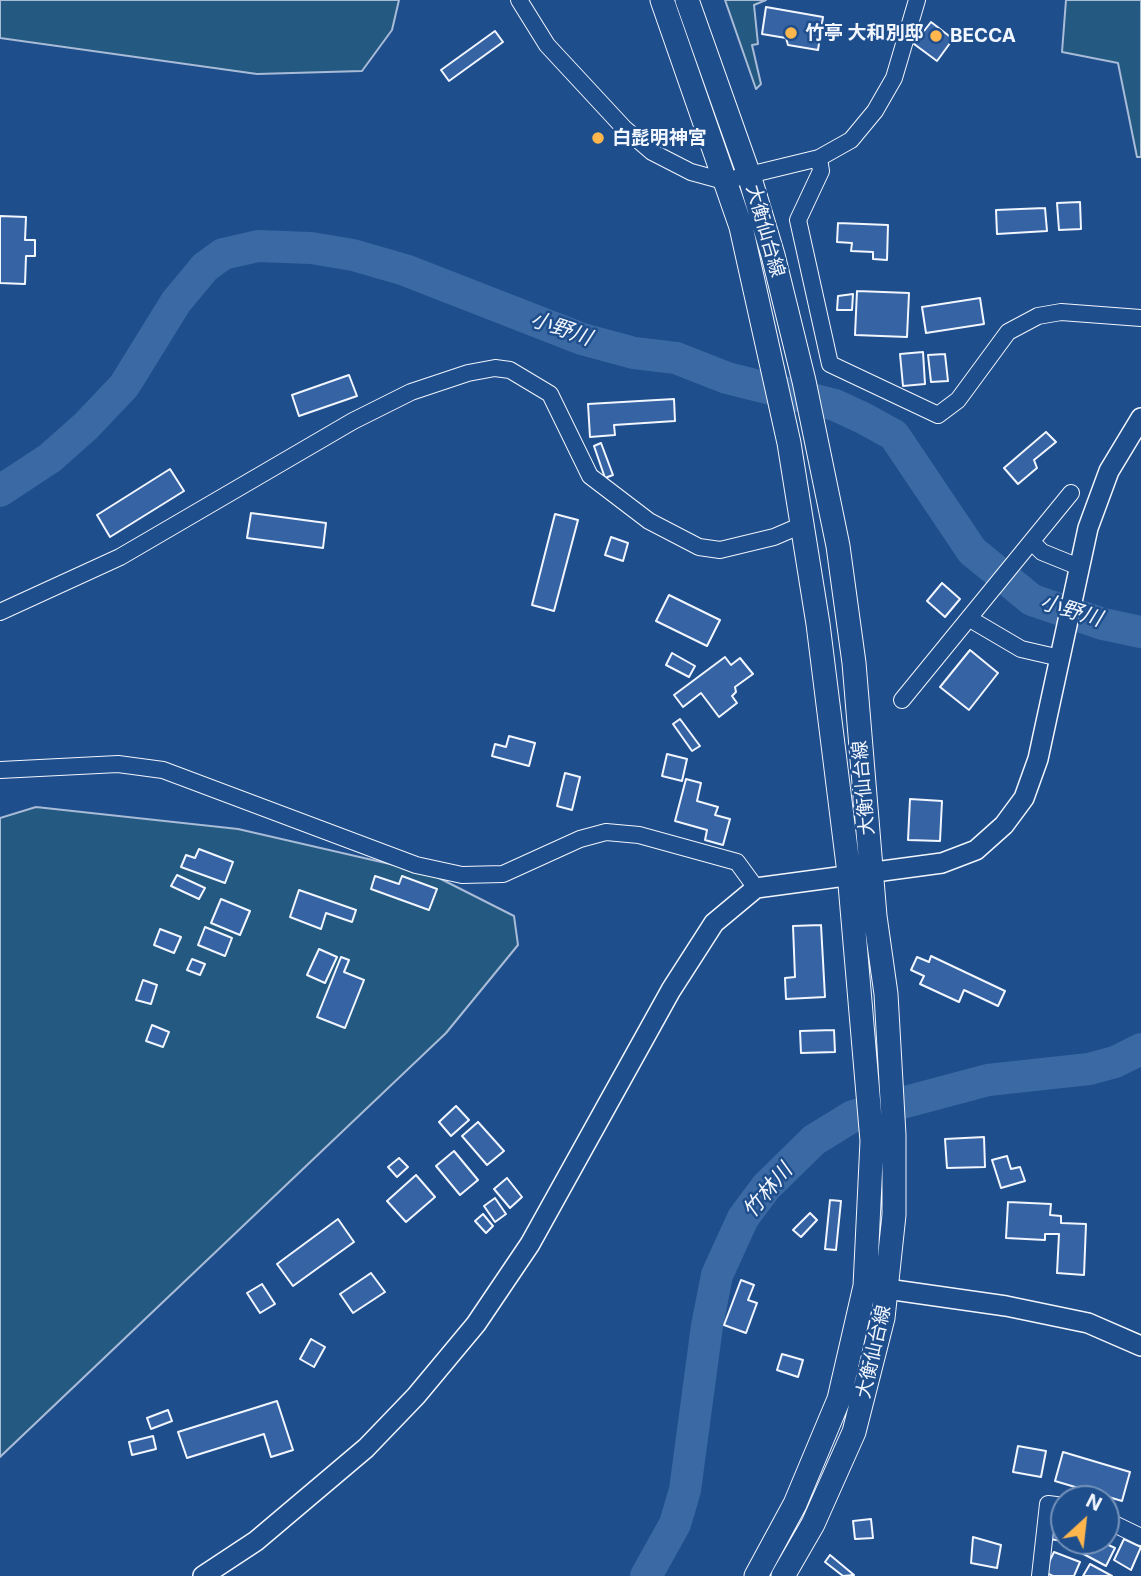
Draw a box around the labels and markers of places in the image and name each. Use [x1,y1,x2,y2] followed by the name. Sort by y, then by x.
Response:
[805,22,923,44] place label: 竹亭 大和別邸
[783,25,799,41] marker: 竹亭 大和別邸
[950,25,1016,47] place label: BECCA
[928,28,944,44] marker: BECCA
[612,127,707,149] place label: 白髭明神宮
[590,130,606,146] marker: 白髭明神宮

